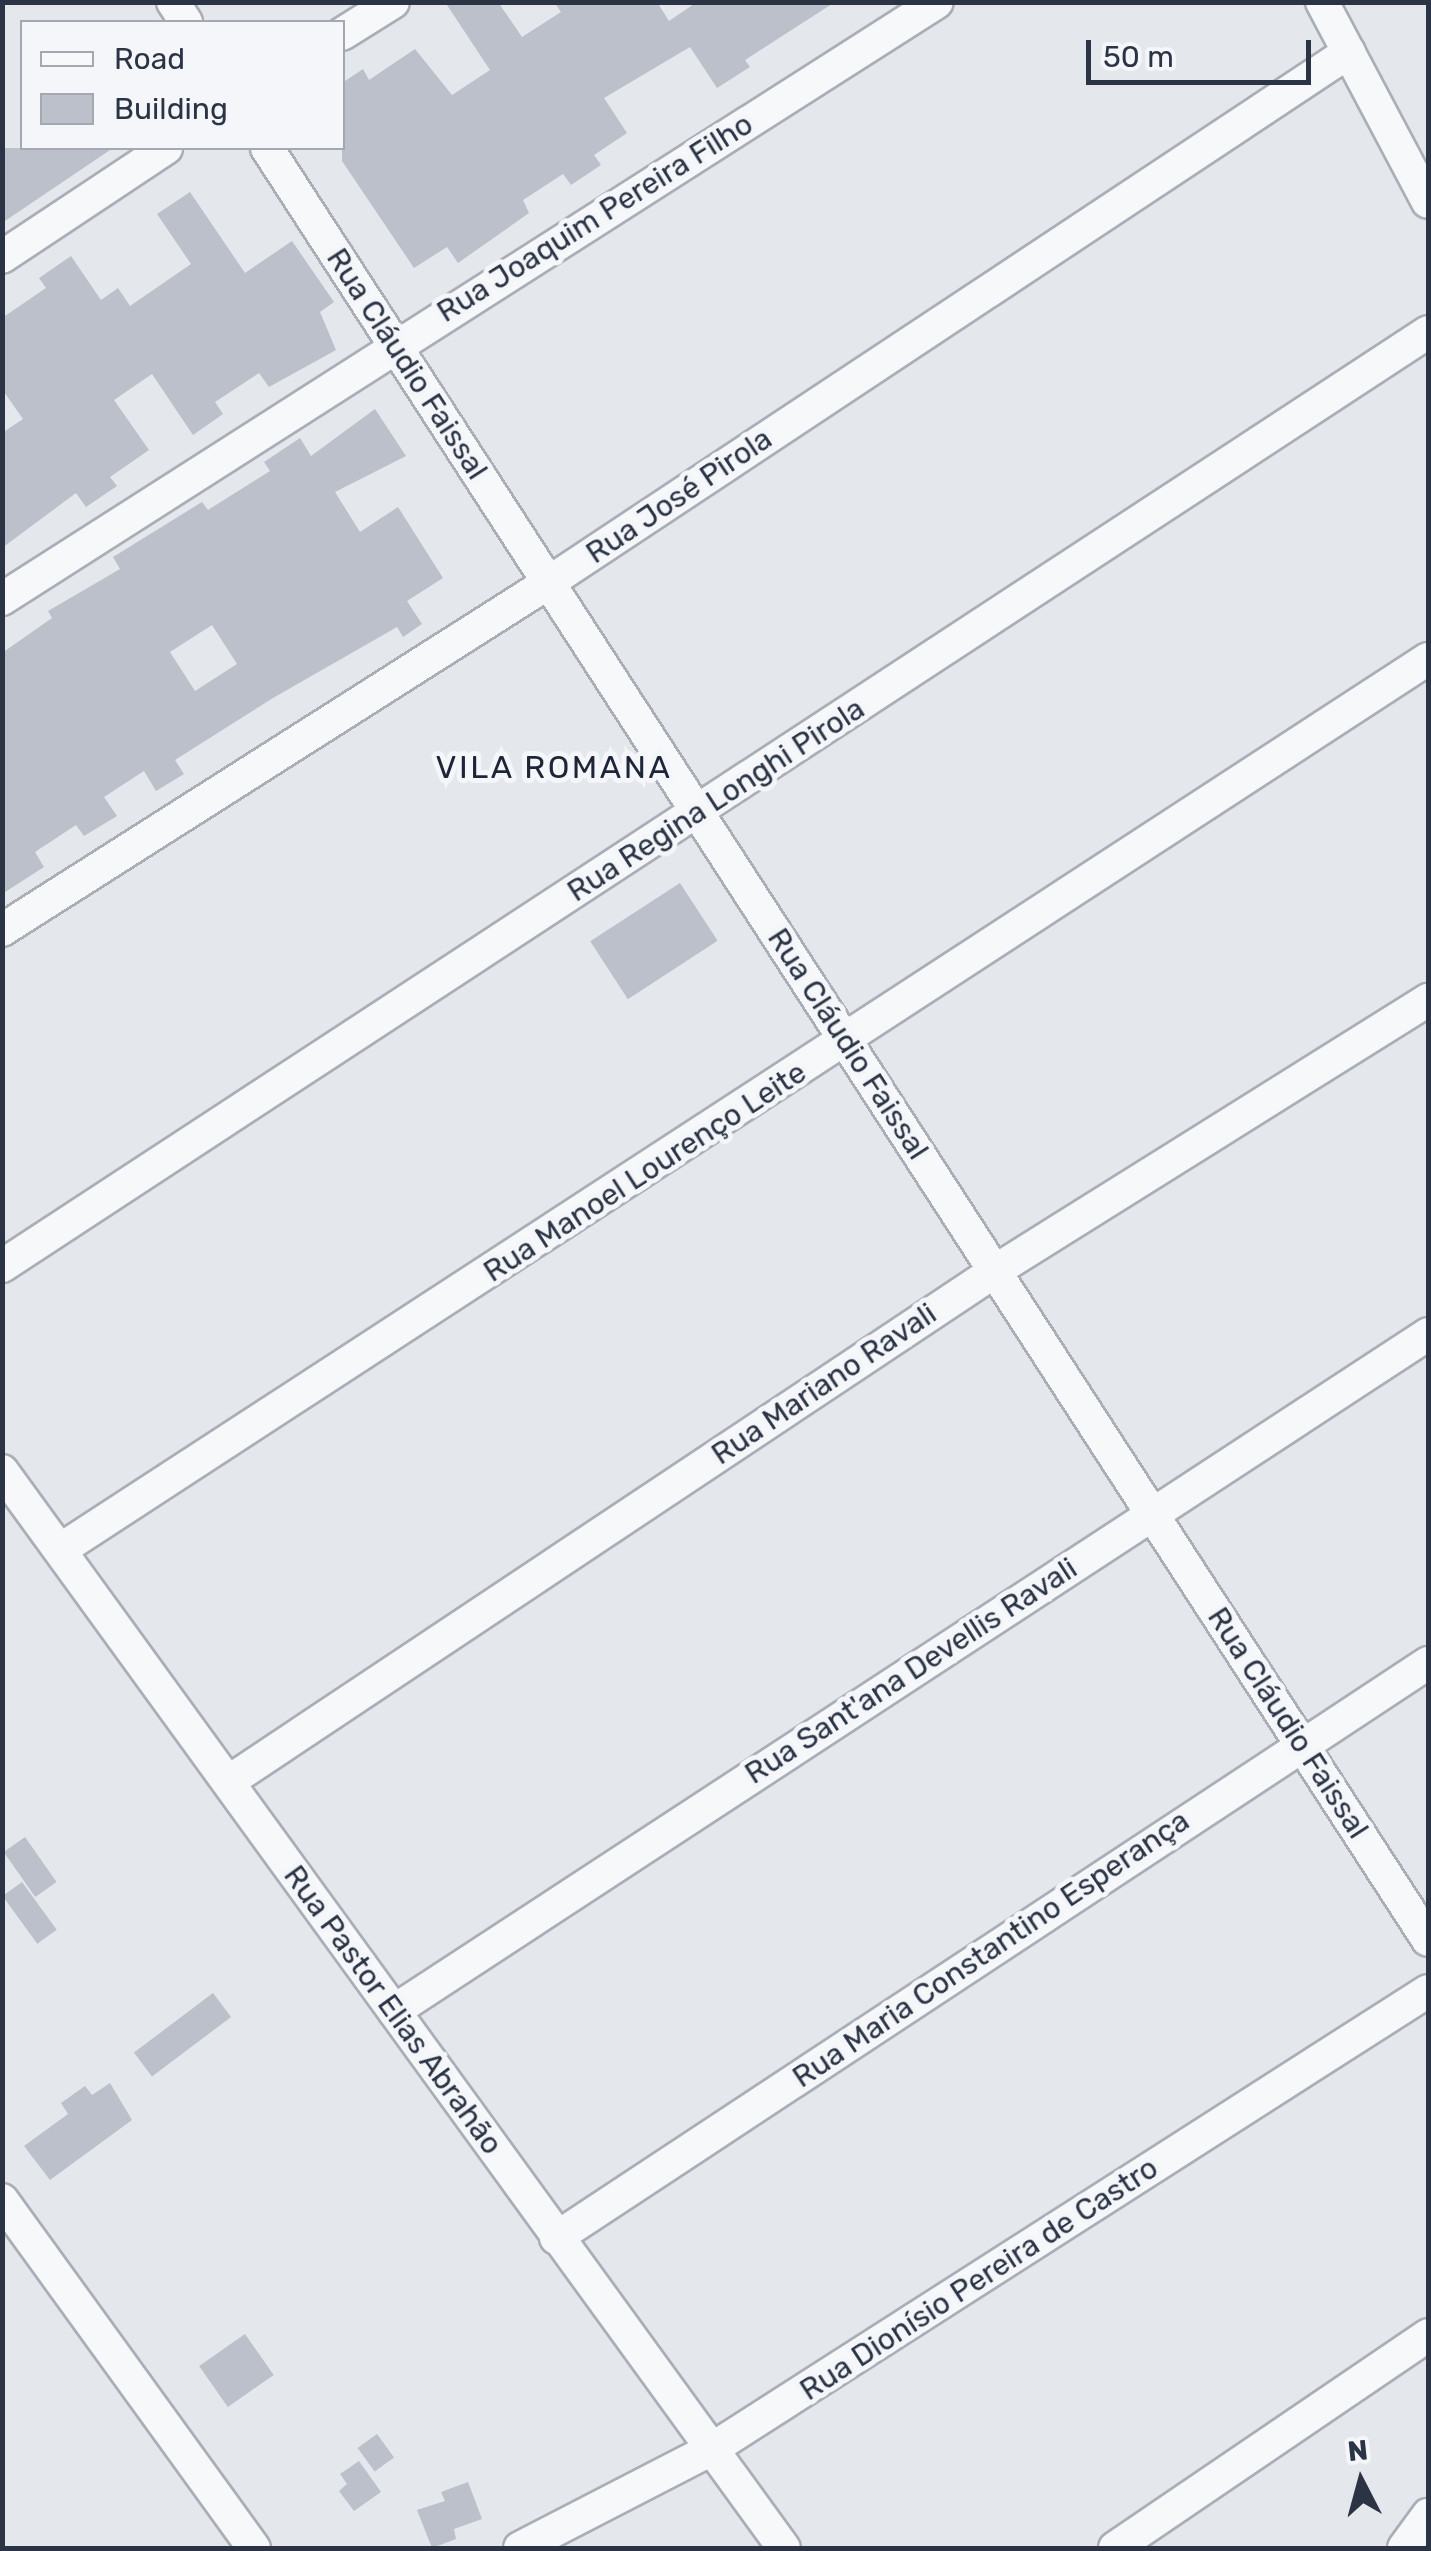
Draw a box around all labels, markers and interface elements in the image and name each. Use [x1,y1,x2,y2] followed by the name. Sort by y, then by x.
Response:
[20,20,345,150] legend
[1091,20,1316,82] scale bar
[1103,39,1174,75] text: 50 m
[114,41,185,77] text: Road
[114,91,228,127] text: Building
[431,106,759,330] street label: Rua Joaquim Pereira Filho
[319,242,495,486] street label: Rua Cláudio Faissal
[579,421,779,571] street label: Rua José Pirola
[561,691,871,909] street label: Rua Regina Longhi Pirola
[435,748,673,786] district label: VILA ROMANA
[760,922,936,1166] street label: Rua Cláudio Faissal
[477,1054,813,1290] street label: Rua Manoel Lourenço Leite
[705,1296,943,1472] street label: Rua Mariano Ravali
[738,1550,1084,1792] street label: Rua Sant'ana Devellis Ravali
[1200,1601,1376,1845] street label: Rua Cláudio Faissal
[786,1803,1196,2095] street label: Rua Maria Constantino Esperança
[276,1858,510,2162] street label: Rua Pastor Elias Abrahão
[793,2150,1165,2408] street label: Rua Dionísio Pereira de Castro
[1311,2431,1411,2531] north arrow
[1346,2433,1370,2468] text: N

